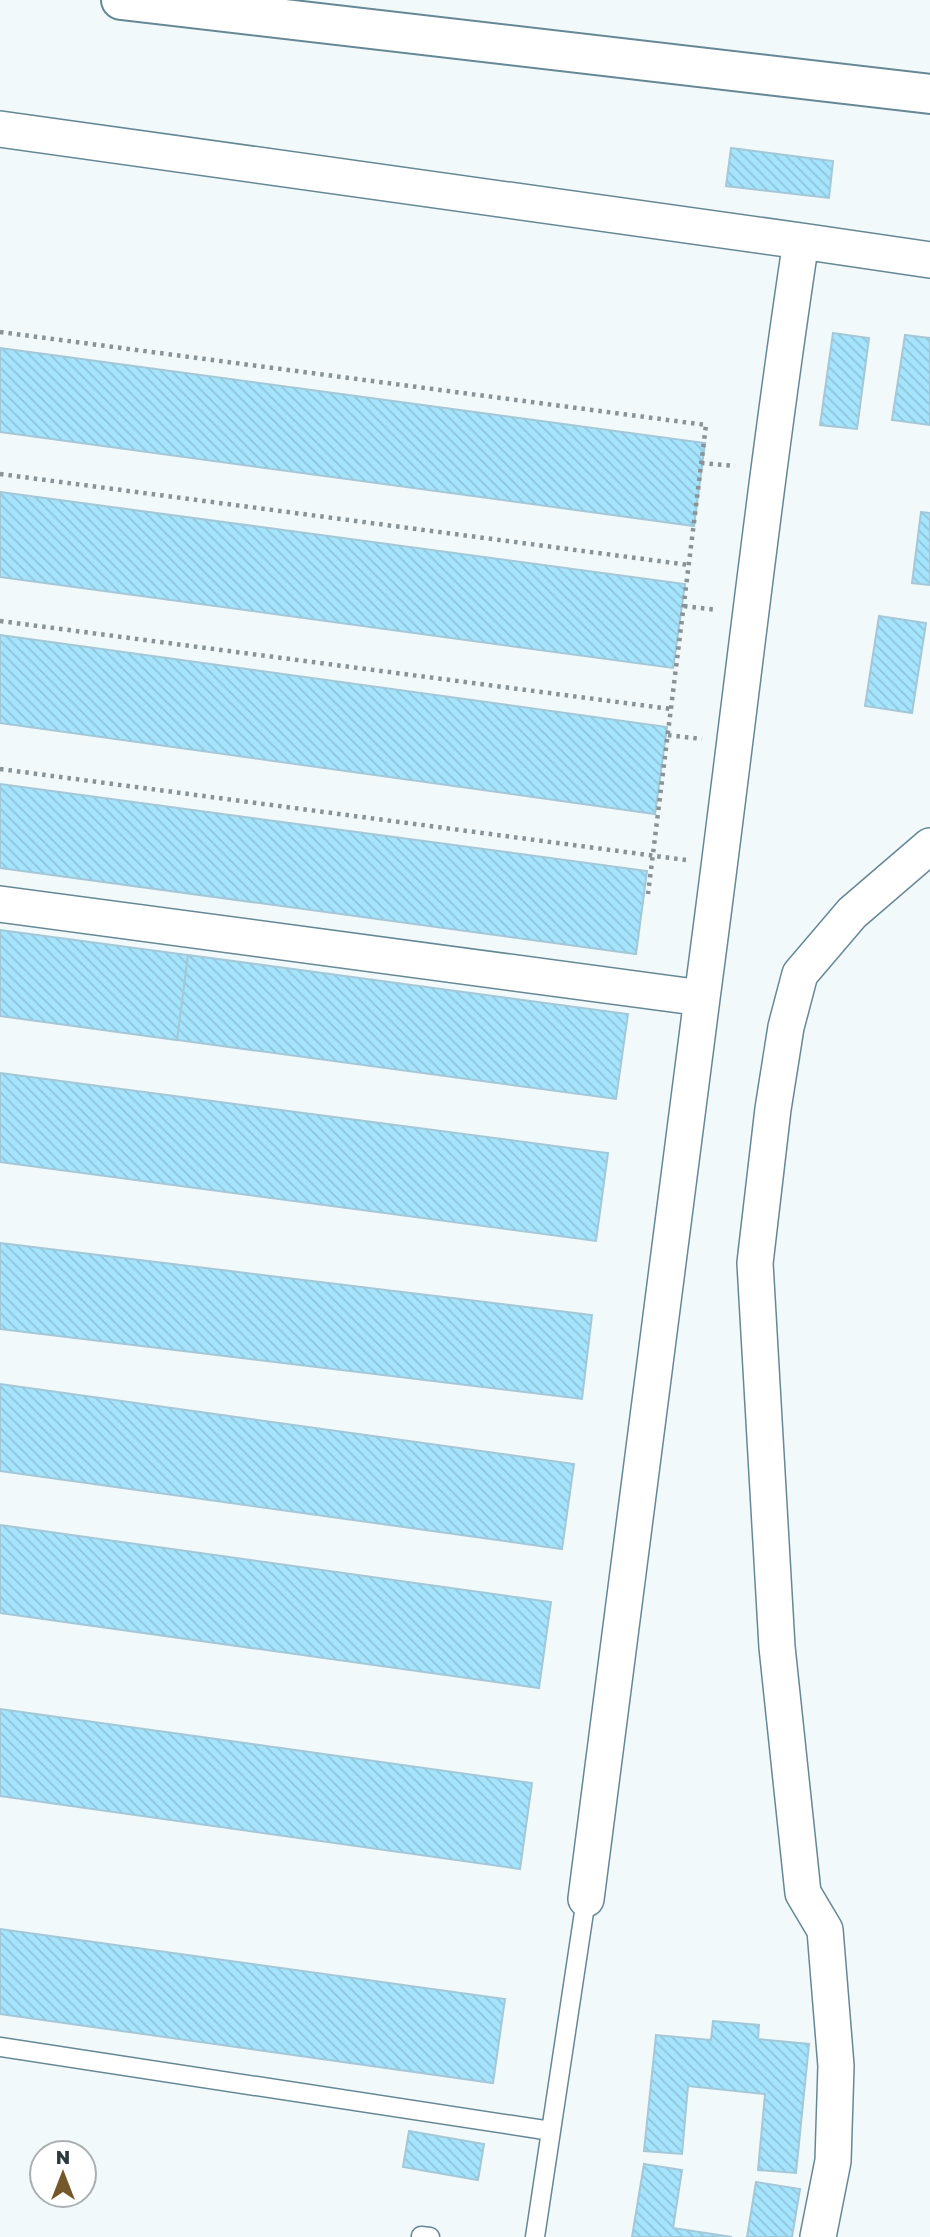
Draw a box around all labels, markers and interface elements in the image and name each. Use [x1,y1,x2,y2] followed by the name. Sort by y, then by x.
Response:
[28,2139,98,2209] north arrow
[56,2145,70,2168] text: N

